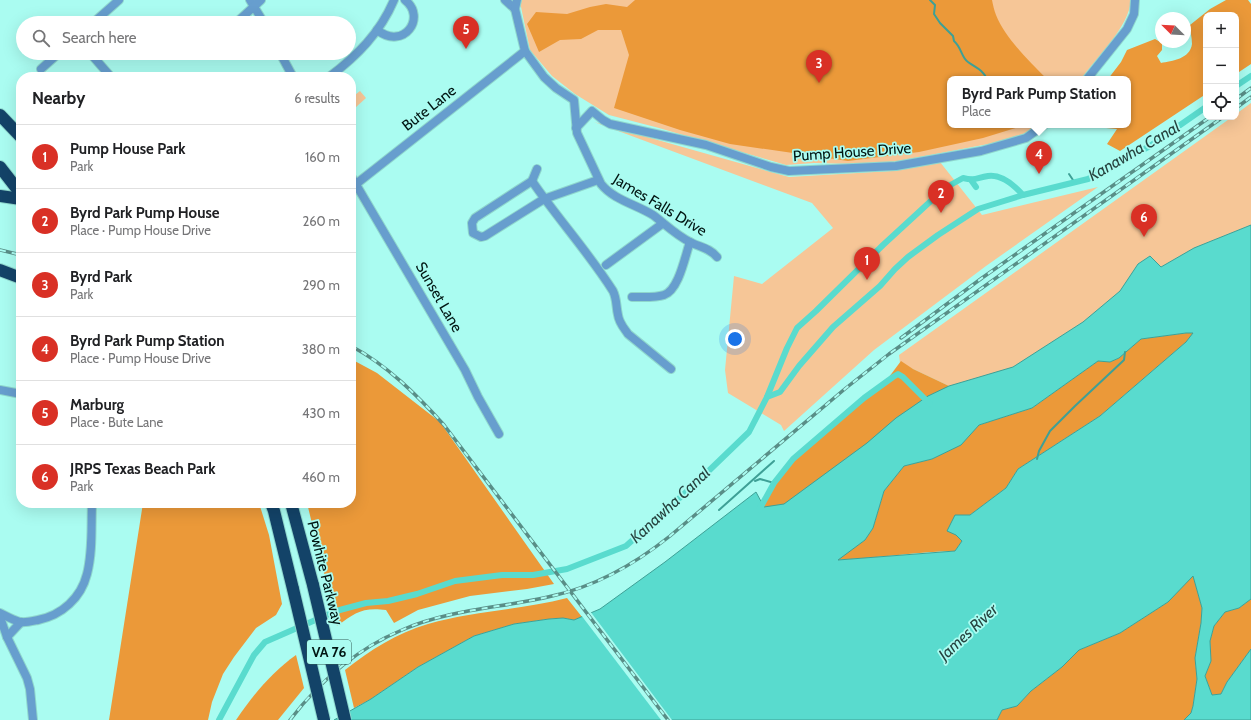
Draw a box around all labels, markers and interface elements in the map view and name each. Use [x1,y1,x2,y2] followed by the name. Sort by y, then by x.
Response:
[1155,12,1191,48] north arrow
[1203,12,1239,120] map controls
[1203,12,1239,48] button: +
[16,16,356,60] search box
[453,16,479,49] pin: 5
[30,27,52,49] icon: search
[62,29,137,47] text: Search here
[1203,48,1239,84] button: −
[806,50,832,83] pin: 3
[947,76,1131,128] popup
[398,81,460,135] street label: Bute Lane
[1203,84,1239,120] button: locate
[962,85,1116,103] text: Byrd Park Pump Station
[32,88,85,108] text: Nearby
[294,90,340,106] text: 6 results
[962,103,991,119] text: Place
[1085,117,1183,185] water label: Kanawha Canal
[792,139,912,165] street label: Pump House Drive
[70,140,186,158] text: Pump House Park
[1026,141,1052,174] pin: 4
[43,149,47,165] text: 1
[305,149,340,165] text: 160 m
[70,158,93,174] text: Park
[609,170,710,240] street label: James Falls Drive
[928,180,954,213] pin: 2
[70,204,220,222] text: Byrd Park Pump House
[1131,204,1157,237] pin: 6
[42,213,48,229] text: 2
[302,213,340,229] text: 260 m
[70,222,211,238] text: Place · Pump House Drive
[854,247,880,280] pin: 1
[412,259,466,336] street label: Sunset Lane
[70,268,132,286] text: Byrd Park
[41,277,49,293] text: 3
[302,277,340,293] text: 290 m
[70,286,93,302] text: Park
[725,329,745,349] your location
[70,332,224,350] text: Byrd Park Pump Station
[41,341,49,357] text: 4
[302,341,340,357] text: 380 m
[70,350,211,366] text: Place · Pump House Drive
[70,396,124,414] text: Marburg
[42,405,48,421] text: 5
[302,405,340,421] text: 430 m
[70,414,163,430] text: Place · Bute Lane
[70,460,216,478] text: JRPS Texas Beach Park
[626,463,714,547] water label: Kanawha Canal
[41,469,49,485] text: 6
[302,469,340,485] text: 460 m
[70,478,93,494] text: Park
[303,519,347,628] street label: Powhite Parkway
[933,599,1002,666] water label: James River
[307,640,351,664] road number: VA 76

